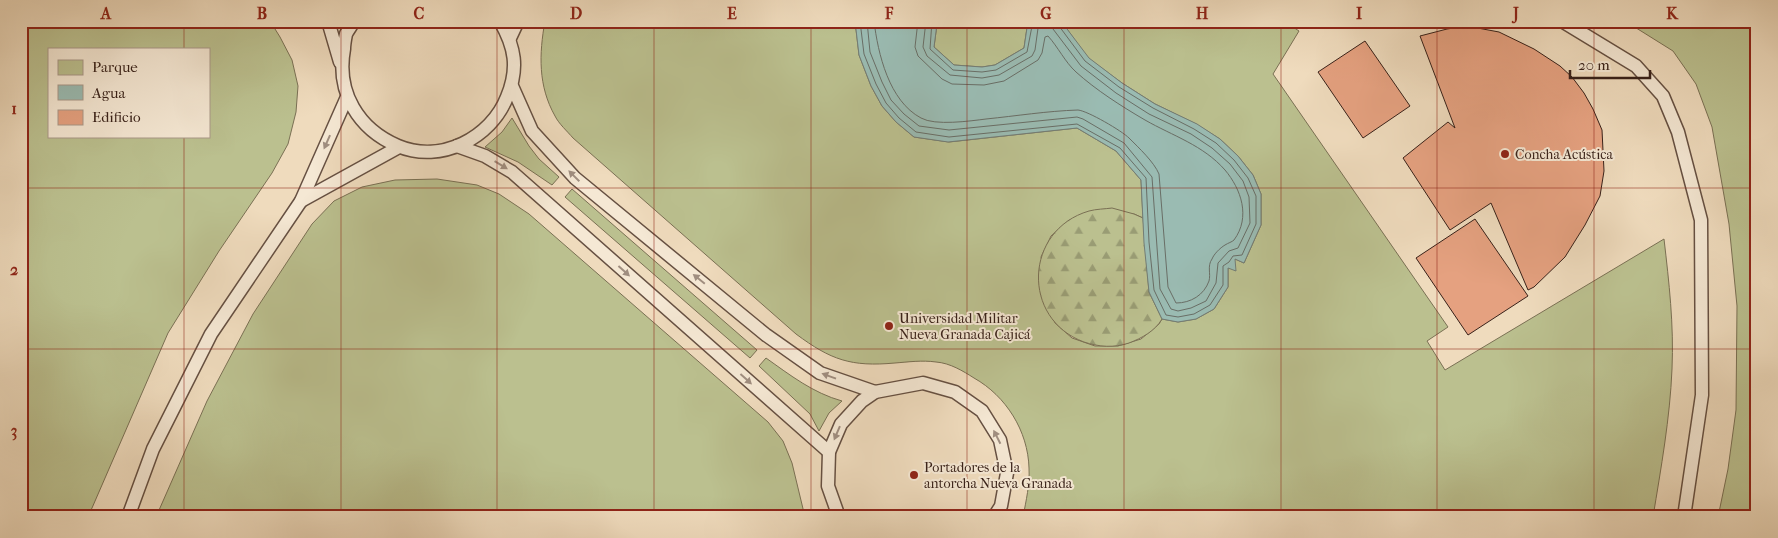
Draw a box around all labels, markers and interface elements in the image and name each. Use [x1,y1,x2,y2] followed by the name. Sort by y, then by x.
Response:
[100,4,112,23] text: A
[257,4,267,23] text: B
[414,4,425,23] text: C
[570,4,582,23] text: D
[727,4,737,23] text: E
[884,4,894,23] text: F
[1040,4,1052,23] text: G
[1196,4,1209,23] text: H
[1356,4,1363,23] text: I
[1511,4,1519,24] text: J
[1666,4,1679,23] text: K
[48,48,210,138] legend
[1570,48,1650,80] scale bar
[1578,56,1610,74] text: 20 m
[92,58,138,76] text: Parque
[91,84,126,102] text: Agua
[11,99,17,118] text: 1
[92,108,141,126] text: Edificio
[323,135,331,149] one-way arrow
[1515,146,1613,163] place label: Concha Acústica
[1499,148,1511,160] marker: Concha Acústica
[495,161,508,170] one-way arrow
[568,170,580,182] one-way arrow
[10,260,18,279] text: 2
[618,266,631,277] one-way arrow
[692,274,705,285] one-way arrow
[899,310,1031,343] place label: Universidad Militar Nueva Granada Cajicá
[883,320,895,332] marker: Universidad Militar Nueva Granada Cajicá
[821,372,836,380] one-way arrow
[740,373,752,385] one-way arrow
[11,421,17,441] text: 3
[833,426,841,440] one-way arrow
[993,430,1001,444] one-way arrow
[924,459,1073,492] place label: Portadores de la antorcha Nueva Granada
[908,469,920,481] marker: Portadores de la antorcha Nueva Granada

